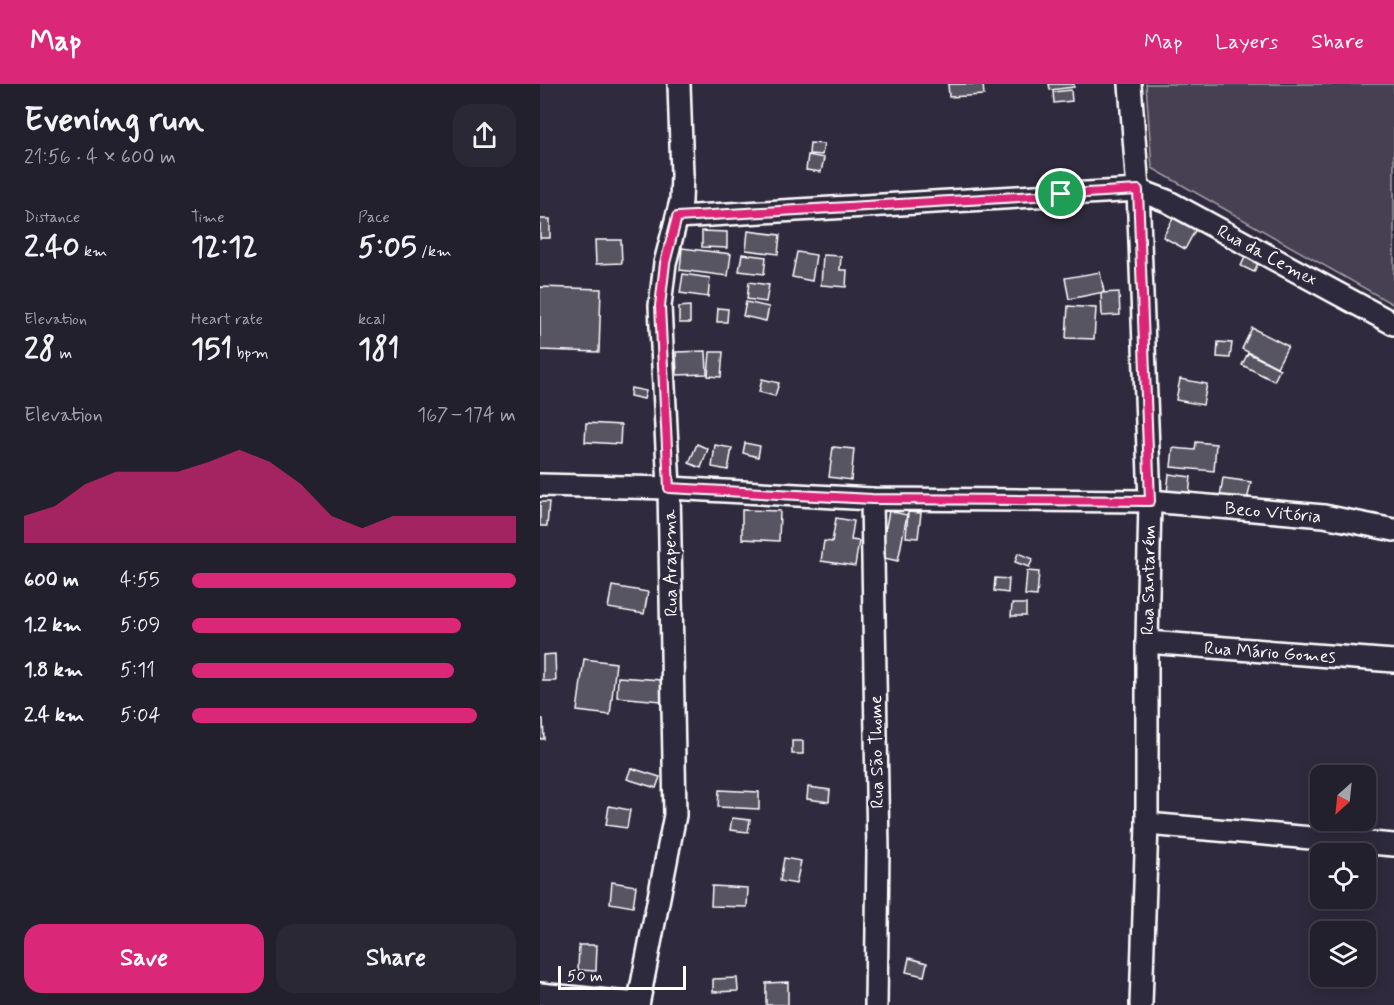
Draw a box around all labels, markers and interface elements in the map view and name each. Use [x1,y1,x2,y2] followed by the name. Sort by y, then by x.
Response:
[30,24,81,61] text: Map
[1144,28,1182,56] text: Map
[1215,28,1278,56] text: Layers
[1311,28,1364,56] text: Share
[24,99,204,143] text: Evening run
[453,104,516,167] button: share
[24,144,176,171] text: 21:56 · 4 × 600 m
[1035,168,1086,219] pin
[1044,177,1077,210] icon: arrive
[24,207,80,228] text: Distance
[191,207,225,228] text: Time
[358,207,390,228] text: Pace
[1212,220,1321,292] street label: Rua da Cemex
[24,228,80,267] text: 2.40
[191,228,258,267] text: 12:12
[358,228,417,267] text: 5:05
[80,241,107,262] text: km
[417,241,451,262] text: /km
[24,309,87,330] text: Elevation
[191,309,263,330] text: Heart rate
[358,309,385,330] text: kcal
[24,330,55,369] text: 28
[191,330,232,369] text: 151
[358,330,400,369] text: 181
[55,343,72,364] text: m
[232,343,269,364] text: bpm
[24,402,103,429] text: Elevation
[417,402,516,429] text: 167–174 m
[1224,497,1322,529] street label: Beco Vitória
[658,509,684,617] street label: Rua Arapema
[1136,525,1162,635] street label: Rua Santarém
[24,567,79,594] text: 600 m
[120,567,160,594] text: 4:55
[24,612,81,639] text: 1.2 km
[120,612,160,639] text: 5:09
[1203,636,1337,670] street label: Rua Mário Gomes
[24,657,83,684] text: 1.8 km
[120,657,155,684] text: 5:11
[864,695,890,809] street label: Rua São Thome
[24,702,84,729] text: 2.4 km
[120,702,161,729] text: 5:04
[1310,765,1376,831] north arrow
[1310,765,1376,987] map controls
[1310,843,1376,909] button: locate
[1310,921,1376,987] button: layers
[24,924,264,993] button: Save
[276,924,516,993] button: Share
[558,963,686,990] scale bar
[567,966,603,987] text: 50 m

